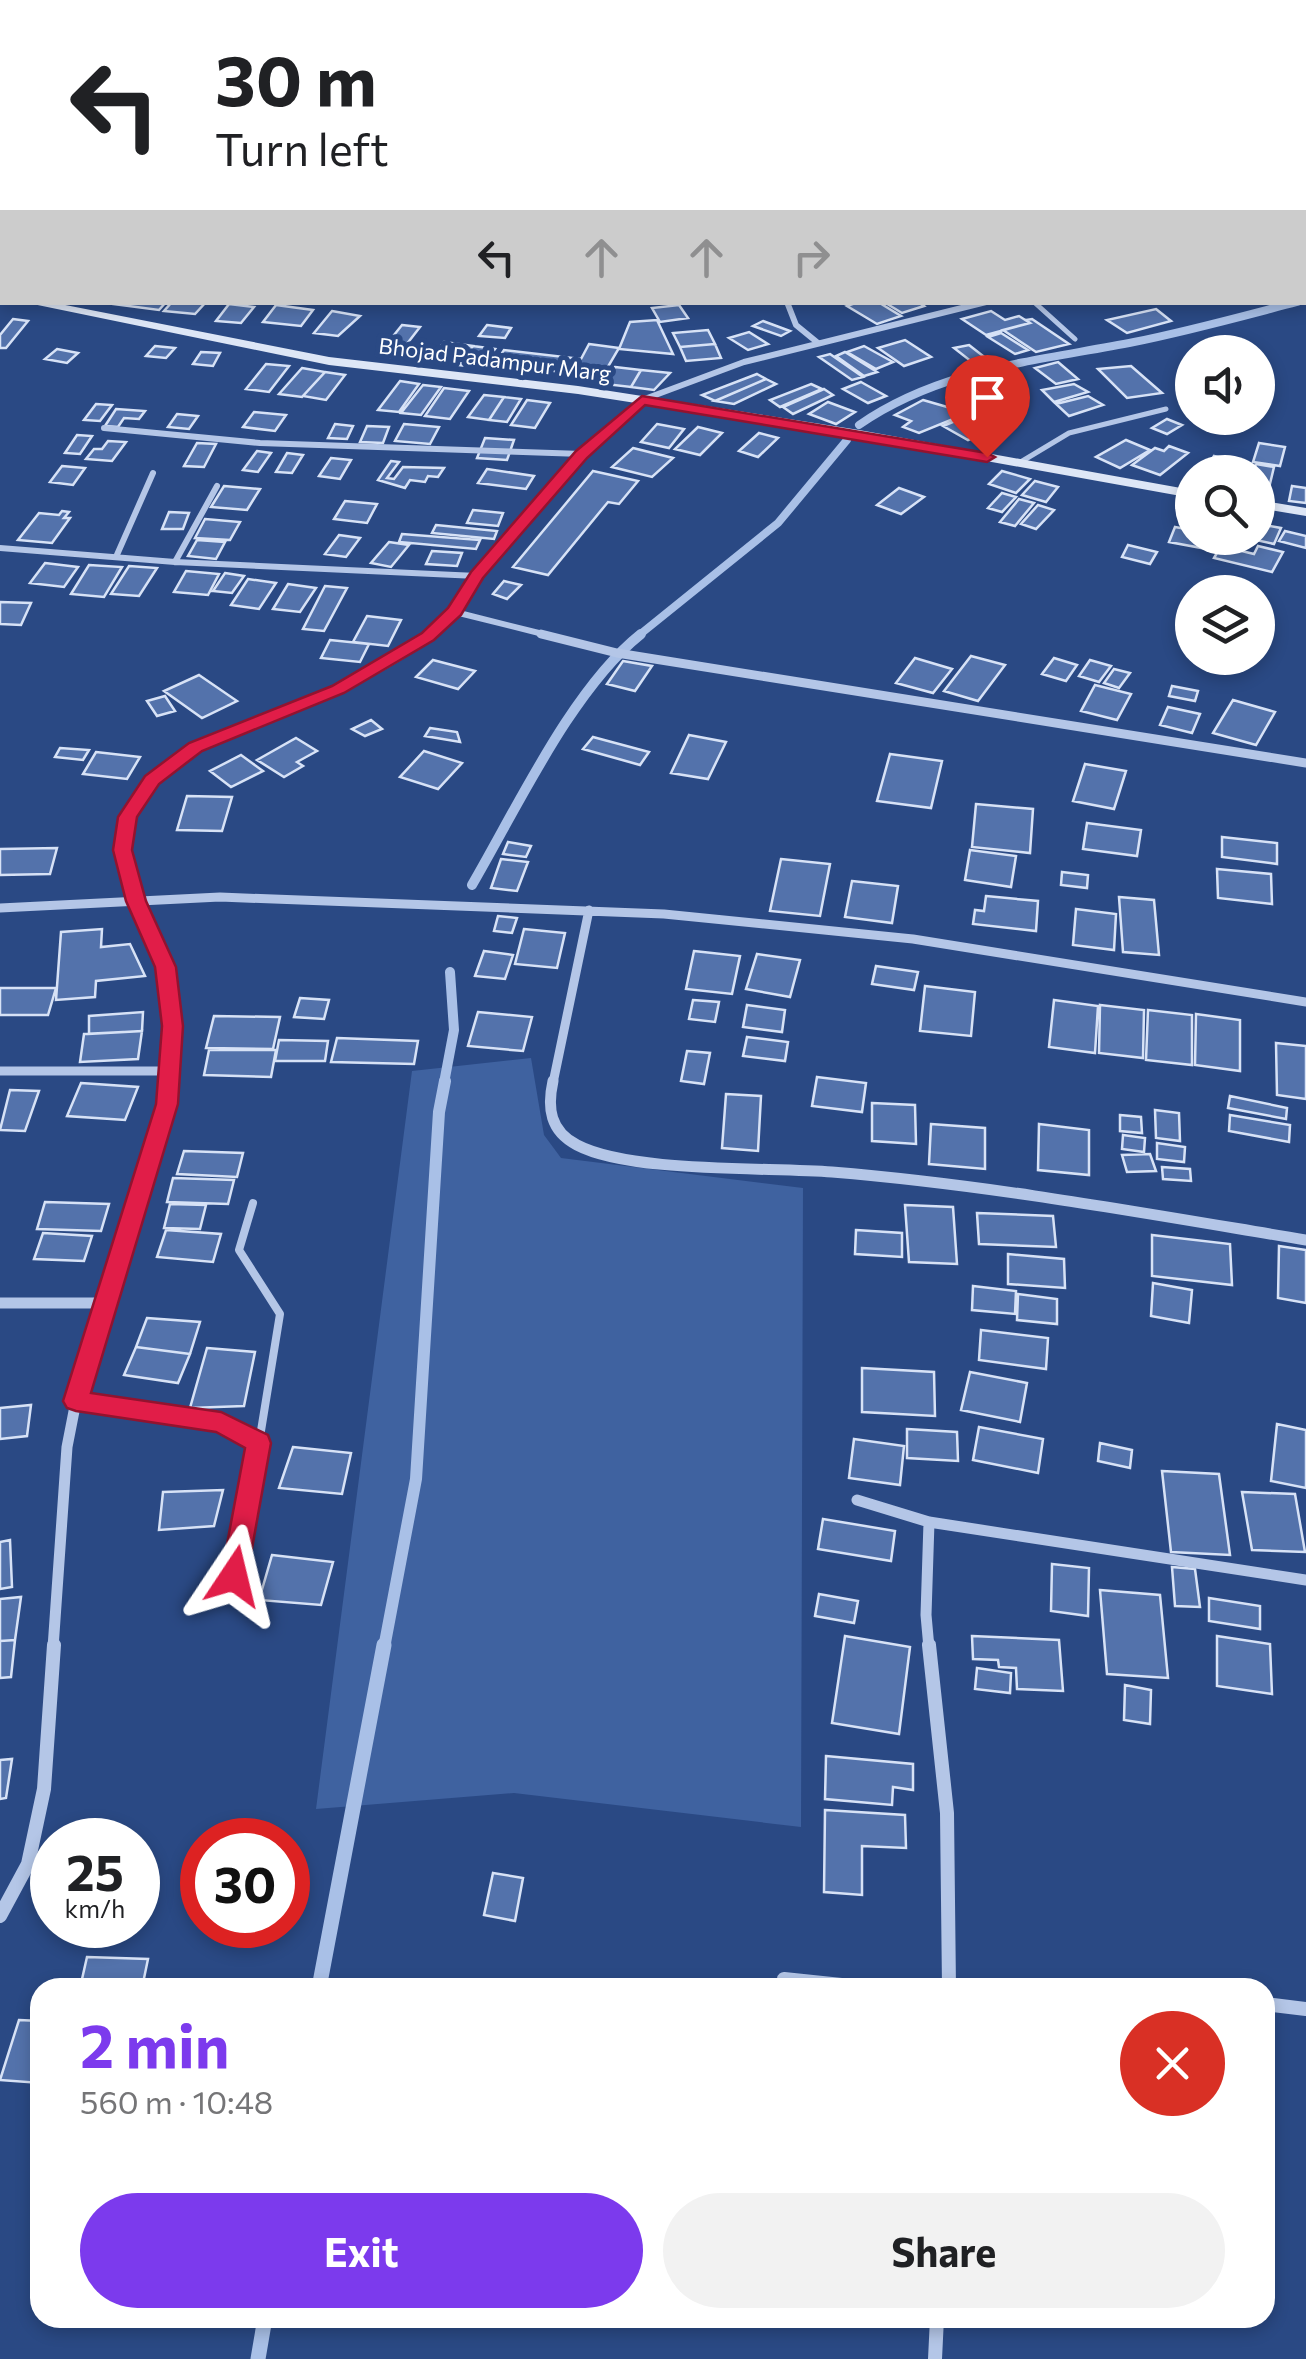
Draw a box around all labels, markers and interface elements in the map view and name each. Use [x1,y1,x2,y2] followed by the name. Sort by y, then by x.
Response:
[215,35,377,120] text: 30 m
[50,40,180,170] icon: left
[215,120,389,175] text: Turn left
[469,230,524,285] icon: left
[574,230,629,285] icon: ahead
[679,230,734,285] icon: ahead
[784,230,839,285] icon: right
[377,331,613,387] street label: Bhojad Padampur Marg
[1175,335,1275,675] map controls
[1175,335,1275,435] button: sound
[945,355,1030,458] pin
[960,370,1015,425] icon: arrive
[1175,455,1275,555] button: search
[1175,575,1275,675] button: layers
[182,1524,286,1628] position arrow
[180,1818,310,1948] speed limit sign: 30
[66,1840,124,1901] text: 25
[65,1893,125,1923] text: km/h
[80,2007,229,2080] text: 2 min
[1120,2011,1225,2116] button: close
[80,2081,273,2121] text: 560 m · 10:48
[80,2193,643,2308] button: Exit
[663,2193,1225,2308] button: Share

